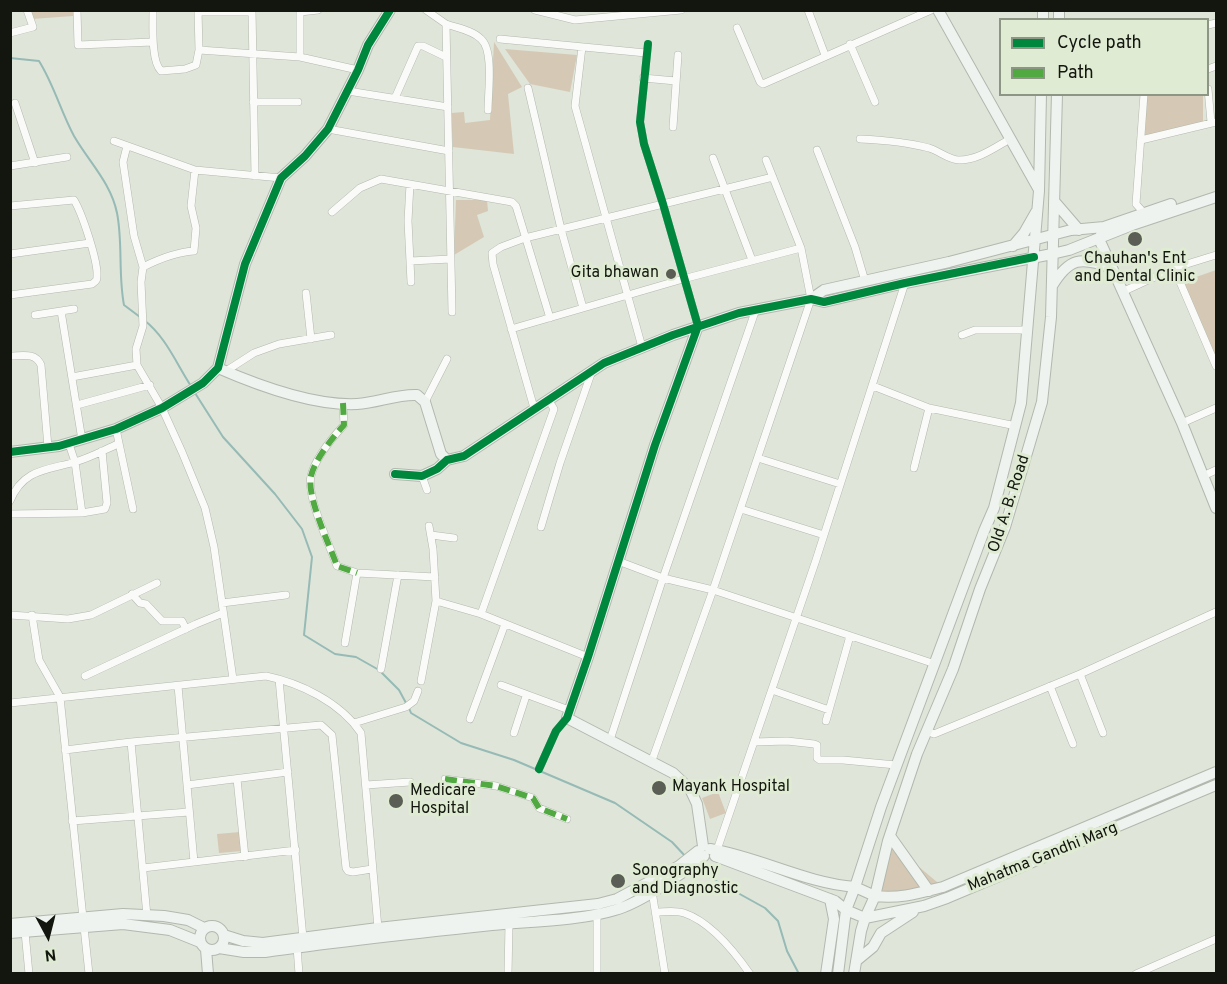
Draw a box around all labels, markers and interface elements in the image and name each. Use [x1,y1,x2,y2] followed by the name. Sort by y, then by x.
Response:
[999,18,1209,96] legend
[1057,32,1142,55] text: Cycle path
[1057,62,1094,85] text: Path
[1126,230,1144,248] marker: Chauhan's Ent and Dental Clinic
[1075,250,1195,288] place label: Chauhan's Ent and Dental Clinic
[571,264,659,284] place label: Gita bhawan
[664,267,678,281] marker: Gita bhawan
[985,453,1035,555] street label: Old A. B. Road
[672,778,790,798] place label: Mayank Hospital
[650,779,668,797] marker: Mayank Hospital
[410,782,476,820] place label: Medicare Hospital
[387,792,405,810] marker: Medicare Hospital
[965,819,1121,897] street label: Mahatma Gandhi Marg
[632,862,739,900] place label: Sonography and Diagnostic
[609,872,627,890] marker: Sonography and Diagnostic
[18,906,78,966] north arrow
[43,943,57,964] text: N

